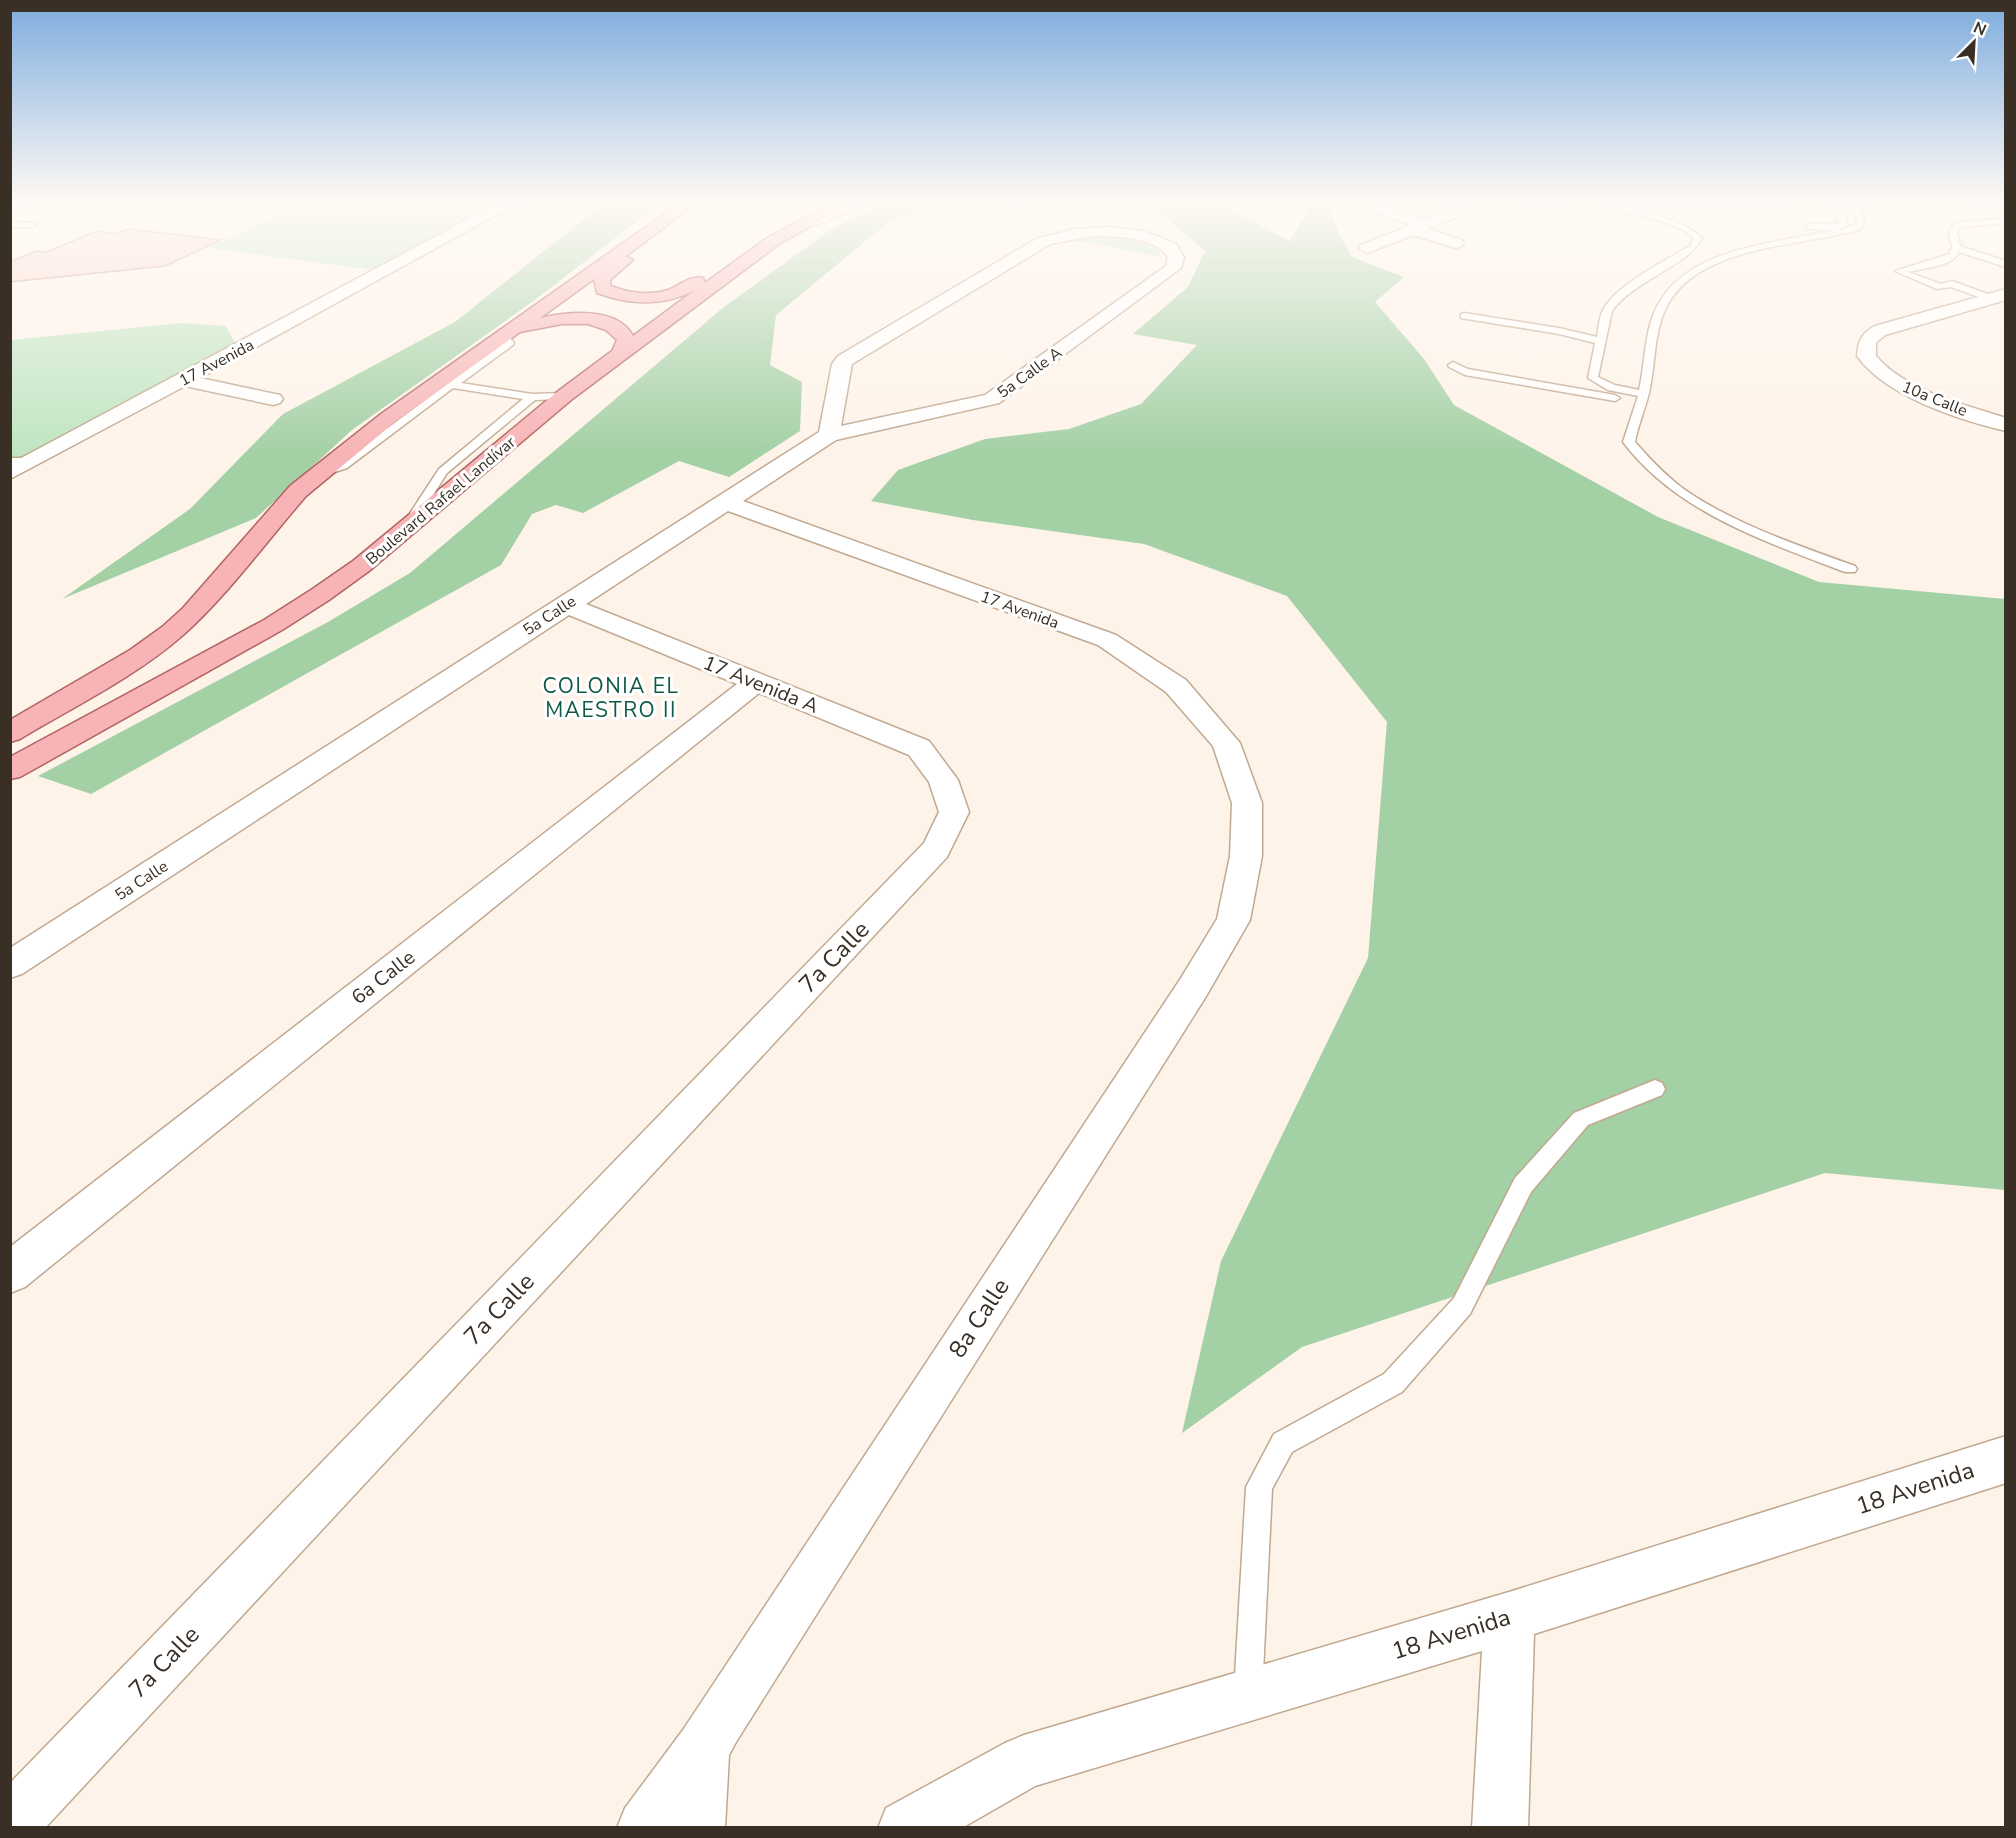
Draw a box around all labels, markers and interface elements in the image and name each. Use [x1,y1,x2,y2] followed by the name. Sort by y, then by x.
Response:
[1944,12,2004,72] north arrow
[1970,17,1990,42] text: N
[175,334,258,392] street label: 17 Avenida
[993,342,1067,404] street label: 5a Calle A
[1899,376,1971,422] street label: 10a Calle
[361,431,520,570] street label: Boulevard Rafael Landívar
[977,586,1062,634] street label: 17 Avenida
[519,591,580,641] street label: 5a Calle
[699,649,823,720] street label: 17 Avenida A
[543,672,679,724] district label: COLONIA EL MAESTRO II
[111,856,172,906] street label: 5a Calle
[792,914,876,1000] street label: 7a Calle
[346,944,421,1011] street label: 6a Calle
[457,1266,541,1352] street label: 7a Calle
[941,1272,1017,1364] street label: 8a Calle
[1852,1454,1978,1522] street label: 18 Avenida
[1388,1601,1514,1667] street label: 18 Avenida
[122,1619,206,1705] street label: 7a Calle

